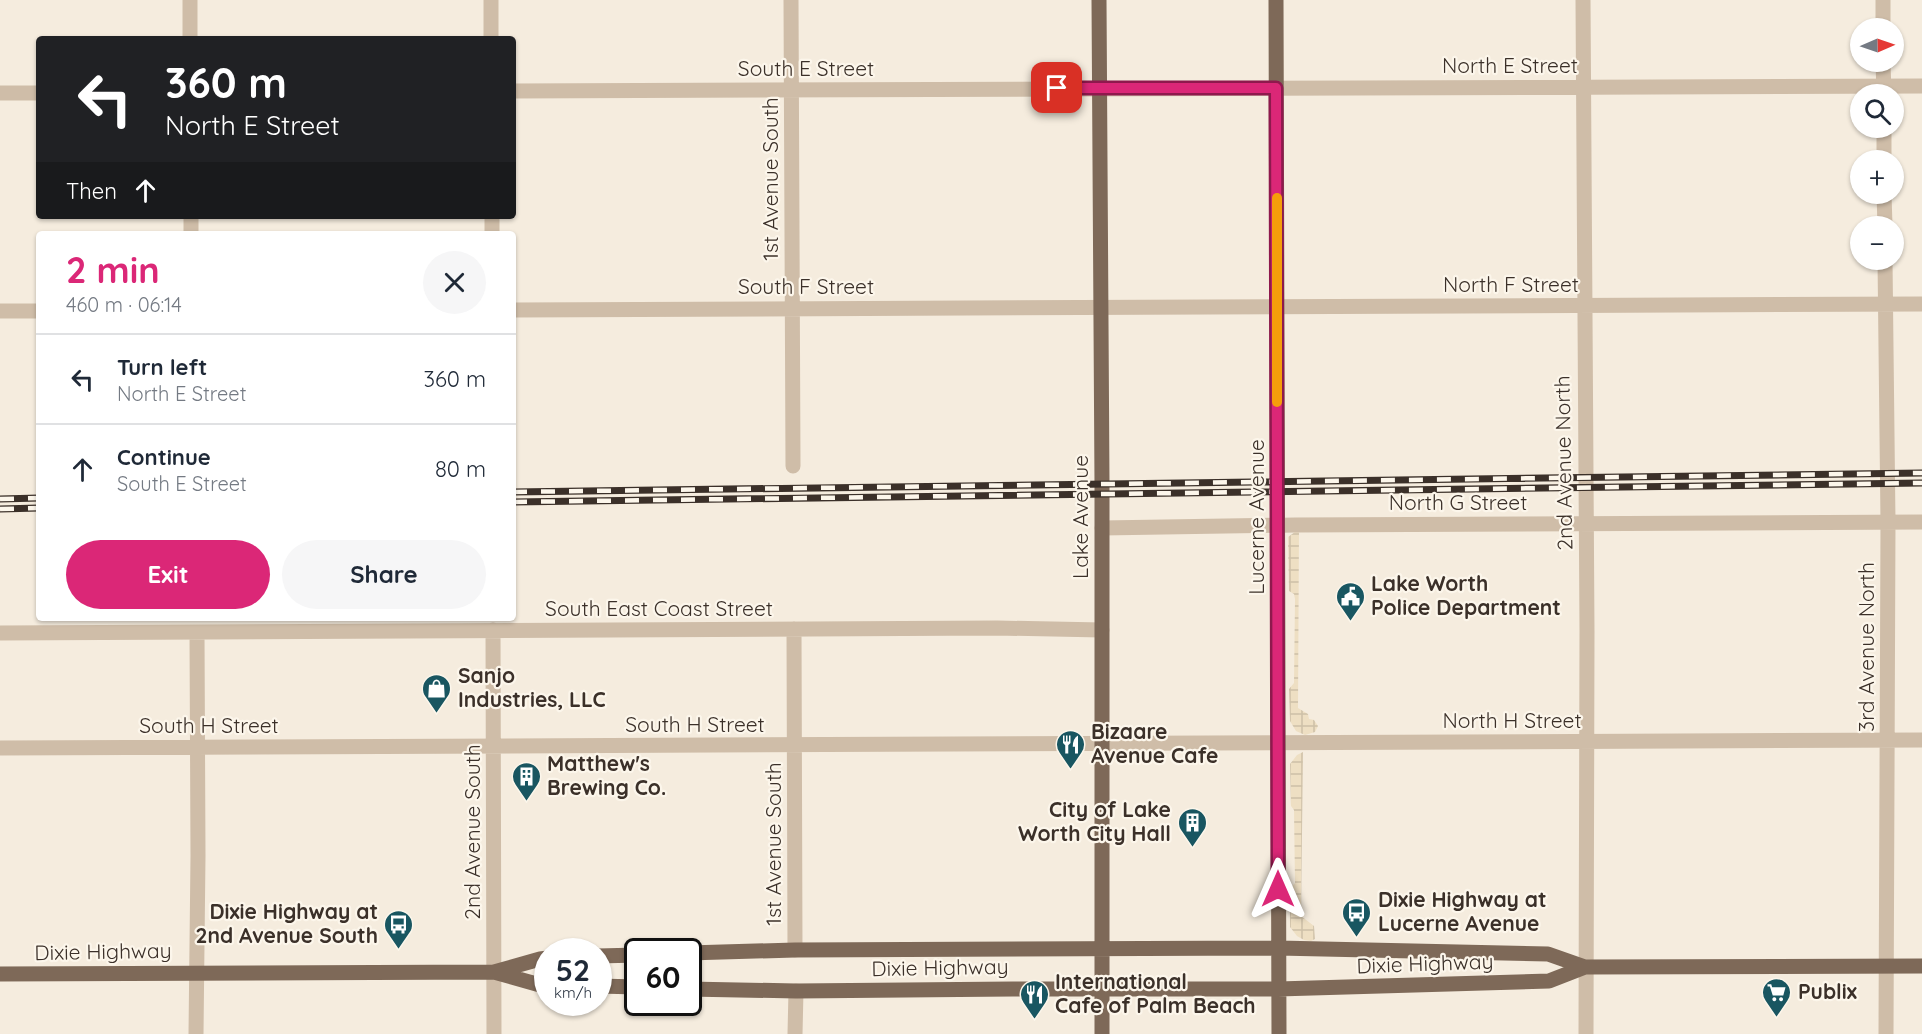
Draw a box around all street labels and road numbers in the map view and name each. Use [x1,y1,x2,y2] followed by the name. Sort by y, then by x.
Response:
[1442,52,1578,78] street label: North E Street
[738,55,874,81] street label: South E Street
[757,97,783,261] street label: 1st Avenue South
[1443,271,1579,297] street label: North F Street
[738,273,874,299] street label: South F Street
[1548,375,1578,551] street label: 2nd Avenue North
[1243,439,1269,595] street label: Lucerne Avenue
[1067,455,1093,579] street label: Lake Avenue
[1389,489,1527,515] street label: North G Street
[1853,562,1879,732] street label: 3rd Avenue North
[545,595,773,621] street label: South East Coast Street
[1442,707,1582,733] street label: North H Street
[625,711,765,737] street label: South H Street
[139,712,279,738] street label: South H Street
[459,744,485,920] street label: 2nd Avenue South
[760,762,786,926] street label: 1st Avenue South
[34,937,172,965] street label: Dixie Highway
[1356,948,1494,978] street label: Dixie Highway
[871,953,1009,981] street label: Dixie Highway

